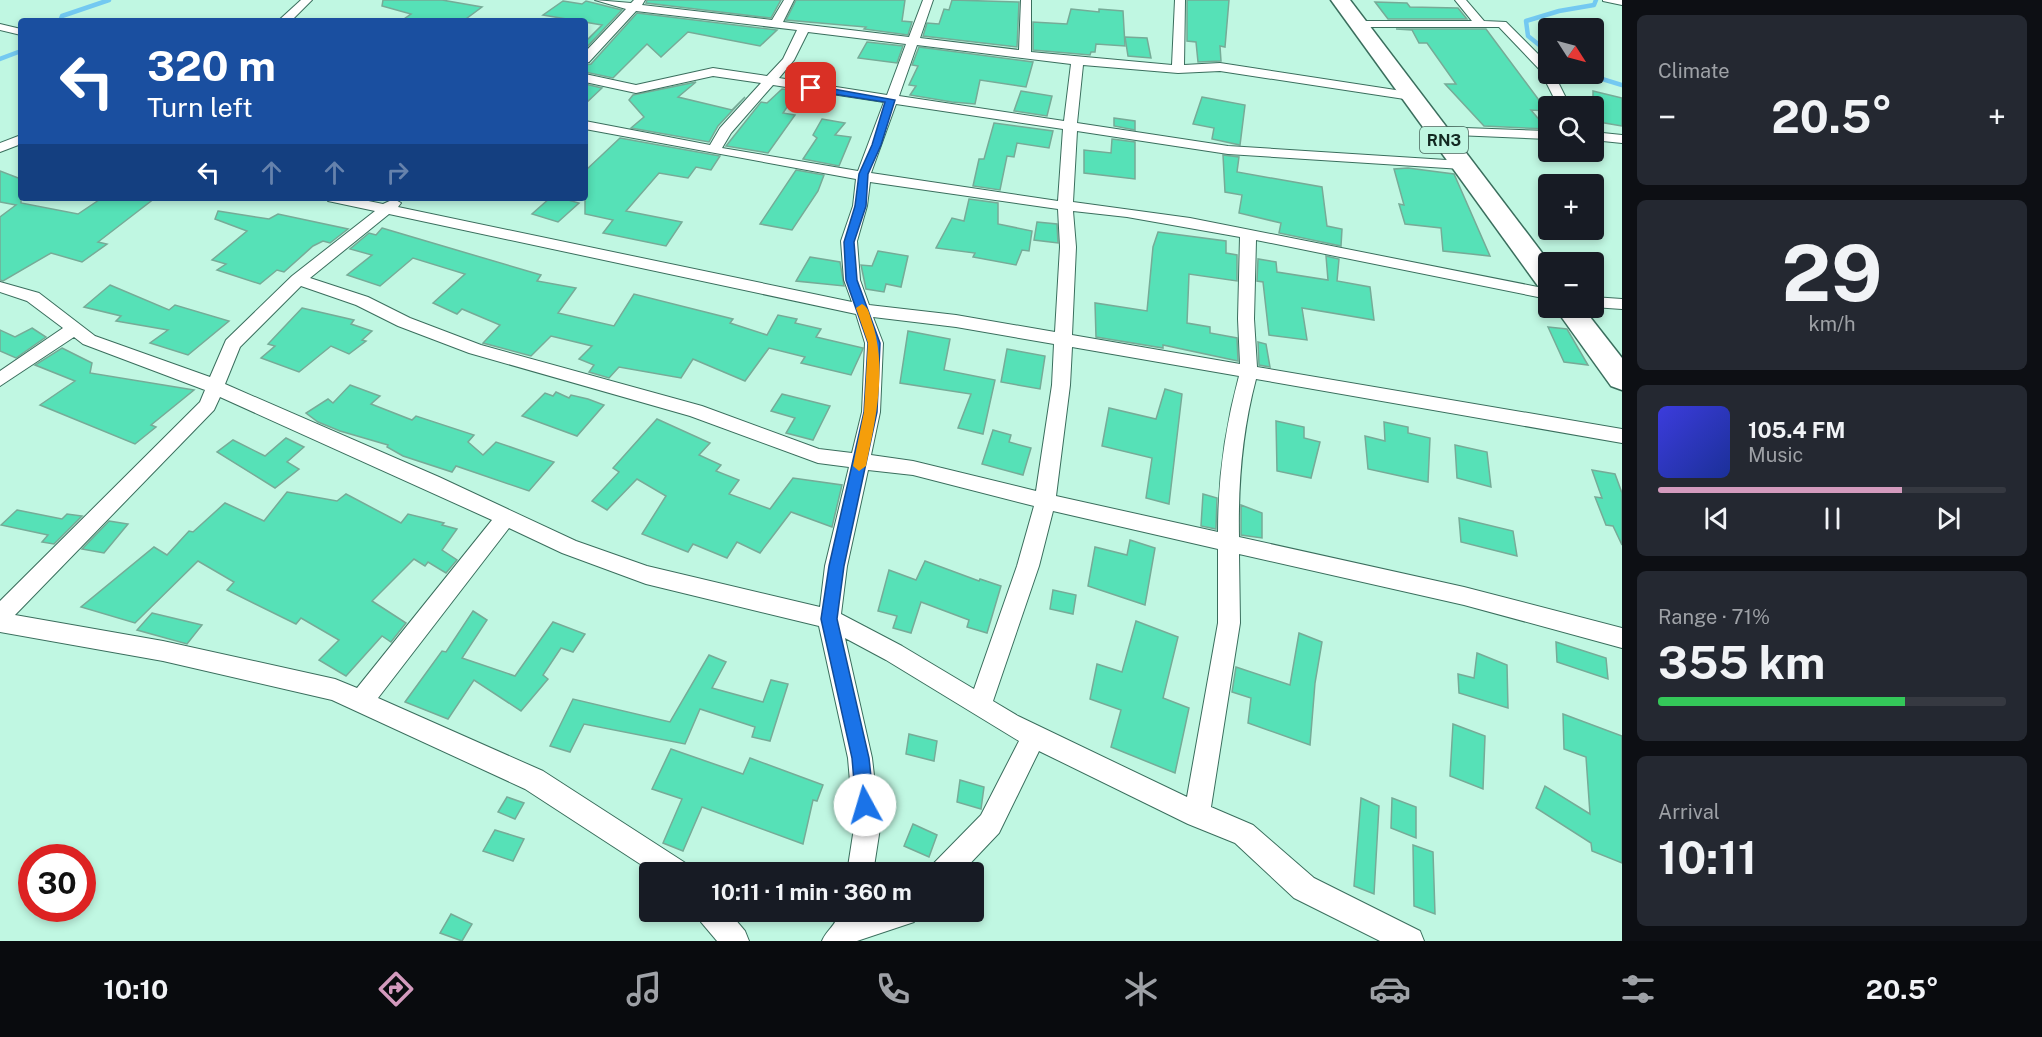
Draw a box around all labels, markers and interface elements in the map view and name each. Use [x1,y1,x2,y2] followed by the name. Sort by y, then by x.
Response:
[1538,18,1604,84] north arrow
[1538,18,1604,318] map controls
[147,41,276,90] text: 320 m
[48,42,126,120] icon: left
[1658,59,1730,83] text: Climate
[785,62,836,113] pin
[794,71,827,104] icon: arrive
[1771,90,1893,143] text: 20.5°
[147,91,253,123] text: Turn left
[1538,96,1604,162] button: search
[1658,98,1676,136] text: −
[1988,98,2006,136] text: +
[1420,127,1468,153] road number: RN3
[192,156,225,189] icon: left
[255,156,288,189] icon: ahead
[318,156,351,189] icon: ahead
[381,156,414,189] icon: right
[1538,174,1604,240] button: +
[1782,227,1882,319] text: 29
[1538,252,1604,318] button: −
[1808,312,1856,336] text: km/h
[1748,417,1845,443] text: 105.4 FM
[1748,443,1803,467] text: Music
[1700,502,1733,535] icon: previous
[1816,502,1849,535] icon: pause
[1932,502,1965,535] icon: next
[1658,605,1770,629] text: Range · 71%
[1658,636,1825,689] text: 355 km
[833,773,897,837] position arrow
[1658,800,1720,824] text: Arrival
[1658,831,1757,884] text: 10:11
[18,844,96,922] speed limit sign: 30
[711,879,912,905] text: 10:11 · 1 min · 360 m
[375,968,417,1010] icon: directions
[623,968,665,1010] icon: music
[872,968,914,1010] icon: phone
[1120,968,1162,1010] icon: climate
[1369,968,1411,1010] icon: car
[1617,968,1659,1010] icon: filters
[103,973,168,1005] text: 10:10
[1866,973,1939,1005] text: 20.5°

